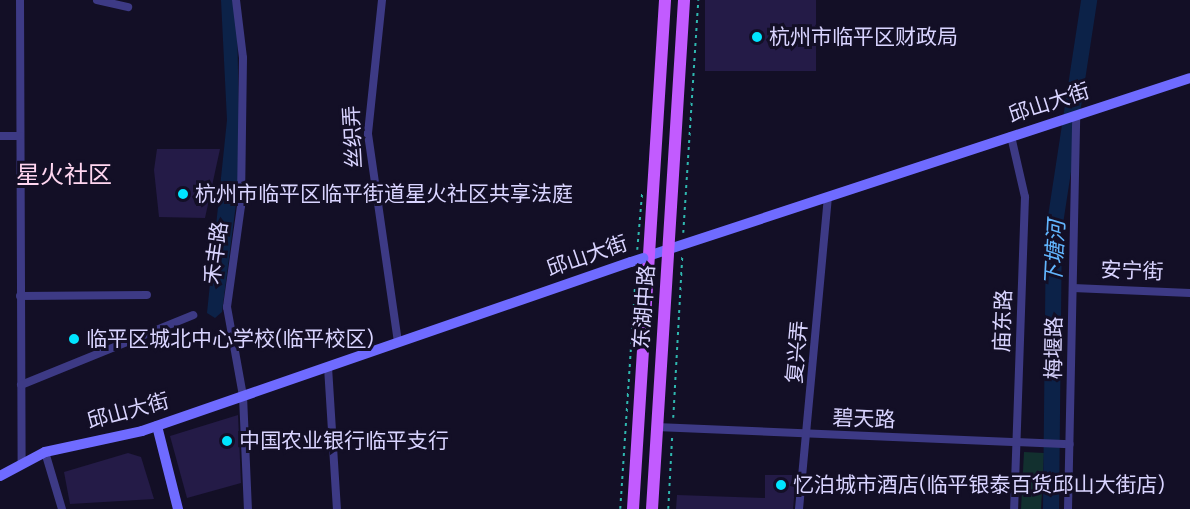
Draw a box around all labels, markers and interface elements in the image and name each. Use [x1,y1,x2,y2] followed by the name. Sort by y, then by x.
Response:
[769,24,958,50] place label: 杭州市临平区财政局
[750,30,764,44] marker: 杭州市临平区财政局
[1005,78,1093,128] street label: 邱山大街
[339,105,367,169] street label: 丝织弄
[16,161,112,189] district label: 星火社区
[195,181,573,207] place label: 杭州市临平区临平街道星火社区共享法庭
[176,187,190,201] marker: 杭州市临平区临平街道星火社区共享法庭
[1040,219,1070,287] water label: 下塘河
[199,220,233,286] street label: 禾丰路
[543,230,631,282] street label: 邱山大街
[1100,257,1164,285] street label: 安宁街
[629,264,659,350] street label: 东湖中路
[989,289,1017,353] street label: 庙东路
[1041,316,1067,380] street label: 梅堰路
[782,320,812,384] street label: 复兴弄
[86,326,374,352] place label: 临平区城北中心学校(临平校区)
[67,332,81,346] marker: 临平区城北中心学校(临平校区)
[84,388,172,434] street label: 邱山大街
[832,405,896,433] street label: 碧天路
[239,428,449,454] place label: 中国农业银行临平支行
[220,434,234,448] marker: 中国农业银行临平支行
[793,472,1165,498] place label: 忆泊城市酒店(临平银泰百货邱山大街店)
[774,478,788,492] marker: 忆泊城市酒店(临平银泰百货邱山大街店)

